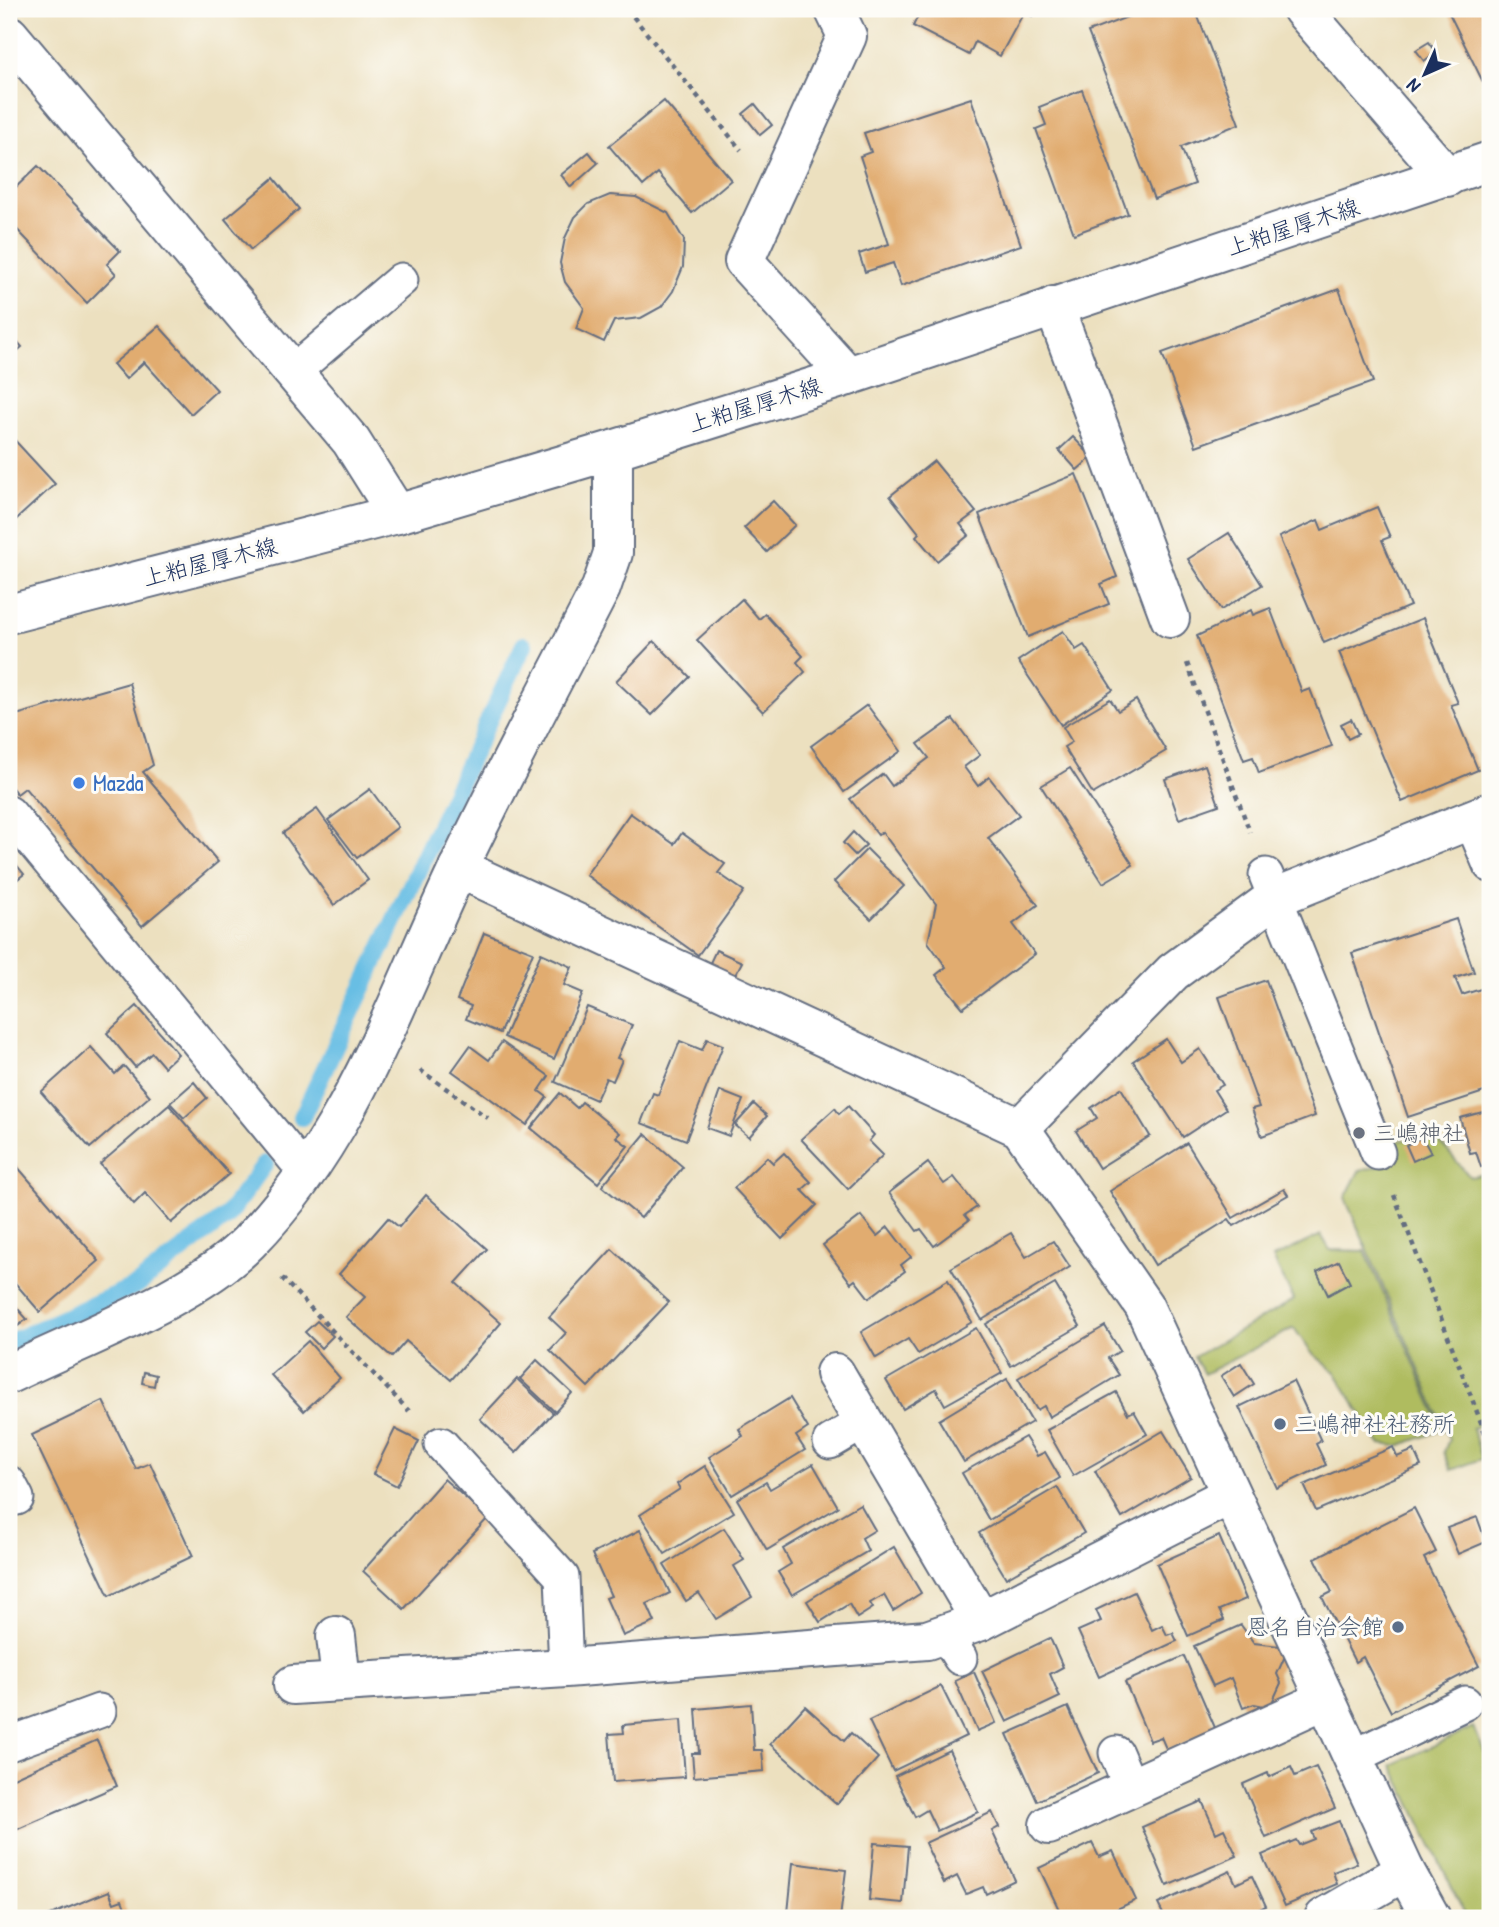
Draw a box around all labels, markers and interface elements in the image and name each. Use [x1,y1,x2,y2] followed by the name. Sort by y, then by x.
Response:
[1390,38,1460,108] north arrow
[1400,73,1426,99] text: N
[1222,190,1363,263] street label: 上粕屋厚木線
[684,370,825,440] street label: 上粕屋厚木線
[139,530,281,593] street label: 上粕屋厚木線
[93,767,144,798] place label: Mazda
[71,775,87,791] marker: Mazda
[1373,1117,1465,1148] place label: 三嶋神社
[1351,1125,1367,1141] marker: 三嶋神社
[1294,1408,1455,1439] place label: 三嶋神社社務所
[1272,1416,1288,1432] marker: 三嶋神社社務所
[1246,1611,1384,1642] place label: 恩名自治会館
[1390,1619,1406,1635] marker: 恩名自治会館

